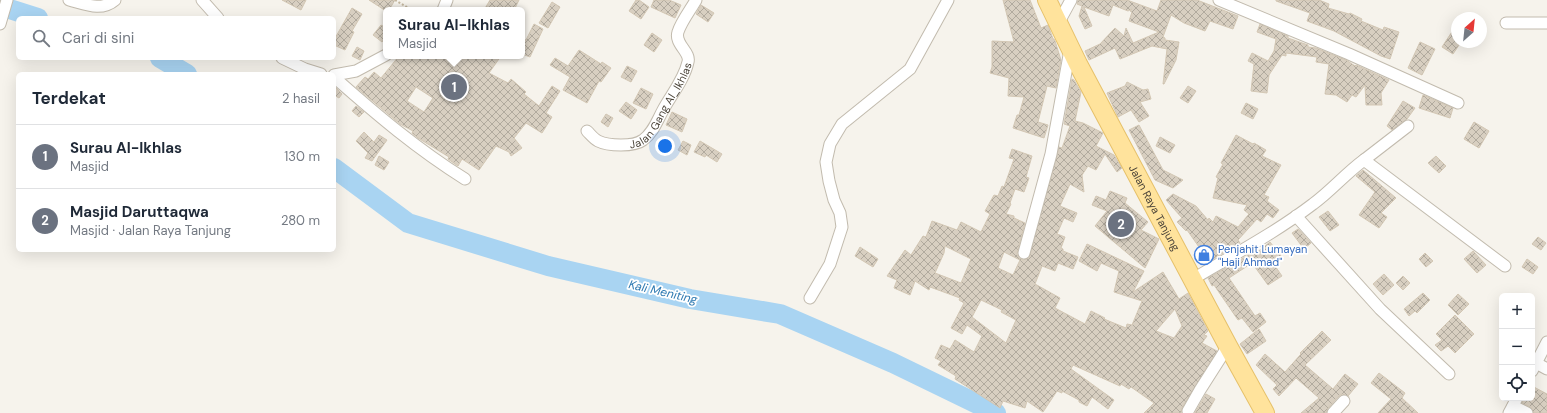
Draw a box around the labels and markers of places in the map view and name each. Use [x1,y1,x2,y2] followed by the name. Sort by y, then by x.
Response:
[441,72,467,102] pin: 1
[1108,209,1134,239] pin: 2
[1218,242,1307,269] place label: Penjahit Lumayan "Haji Ahmad"
[1193,244,1215,266] shop icon: Penjahit Lumayan "Haji Ahmad"

